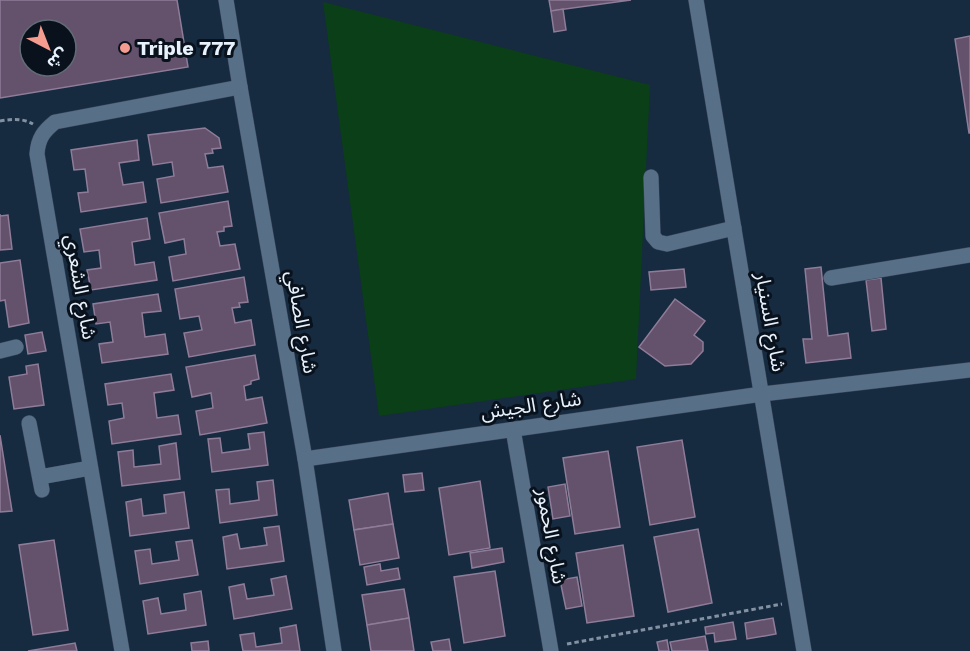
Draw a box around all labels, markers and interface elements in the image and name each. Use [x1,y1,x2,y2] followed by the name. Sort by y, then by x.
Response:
[18,18,78,78] north arrow
[137,36,236,60] place label: Triple 777
[118,41,132,55] marker: Triple 777
[43,44,72,73] text: ش
[56,233,102,342] street label: شارع الشعري
[278,269,323,376] street label: شارع الصافي
[747,270,792,374] street label: شارع السنيار
[479,386,583,427] street label: شارع الجيش
[529,485,572,586] street label: شارع الحمور

